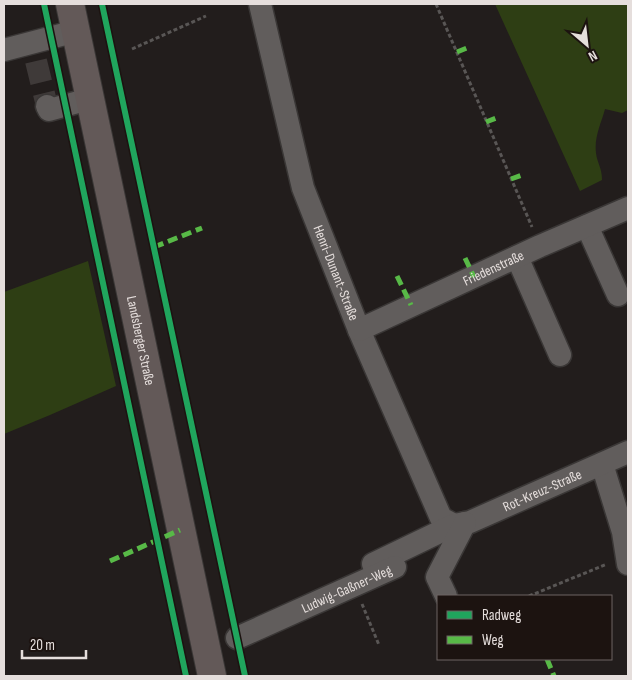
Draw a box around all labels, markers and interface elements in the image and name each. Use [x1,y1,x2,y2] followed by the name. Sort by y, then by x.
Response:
[562,20,612,70] north arrow
[586,47,600,65] text: N
[310,223,363,323] street label: Henri-Dunant-Straße
[460,246,526,289] street label: Friedenstraße
[123,294,159,387] street label: Landsberger Straße
[500,465,584,515] street label: Rot-Kreuz-Straße
[299,561,395,616] street label: Ludwig-Gaßner-Weg
[437,595,612,660] legend
[482,606,521,625] text: Radweg
[22,628,86,660] scale bar
[482,631,504,650] text: Weg
[30,636,55,655] text: 20 m

